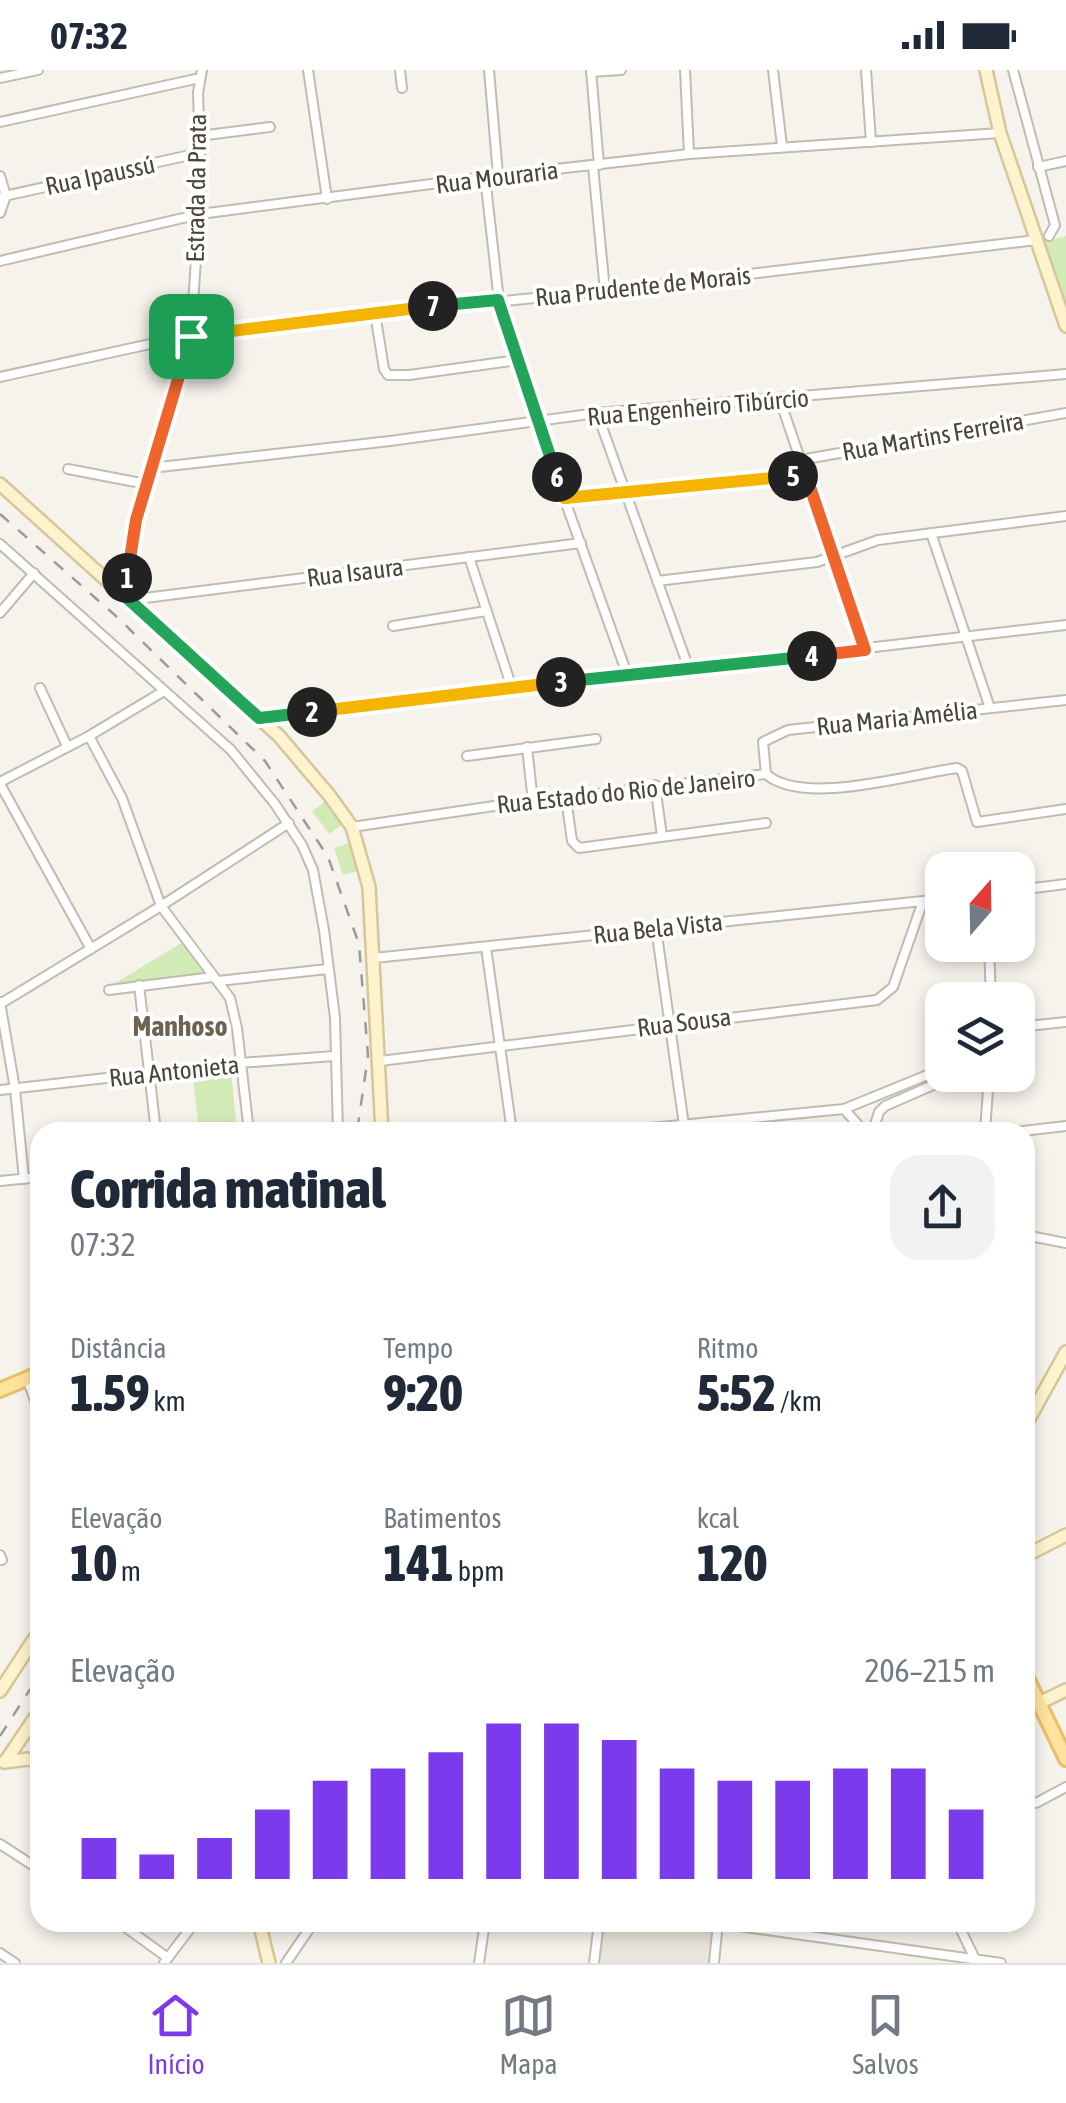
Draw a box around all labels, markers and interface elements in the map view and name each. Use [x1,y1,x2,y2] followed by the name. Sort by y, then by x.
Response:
[50,14,128,57] text: 07:32
[181,113,211,263] street label: Estrada da Prata
[43,150,157,200] street label: Rua Ipaussú
[434,156,560,198] street label: Rua Mouraria
[534,261,752,311] street label: Rua Prudente de Morais
[408,281,458,331] pin: 7
[426,290,440,322] text: 7
[149,294,234,379] pin
[164,309,219,364] icon: arrive
[586,383,810,431] street label: Rua Engenheiro Tibúrcio
[840,406,1026,466] street label: Rua Martins Ferreira
[768,451,818,501] pin: 5
[532,452,582,502] pin: 6
[786,460,800,492] text: 5
[550,461,564,493] text: 6
[305,552,405,592] street label: Rua Isaura
[102,553,152,603] pin: 1
[120,562,134,594] text: 1
[787,631,837,681] pin: 4
[805,640,819,672] text: 4
[536,657,586,707] pin: 3
[554,666,568,698] text: 3
[287,687,337,737] pin: 2
[305,696,319,728] text: 2
[815,696,979,740] street label: Rua Maria Amélia
[495,763,757,819] street label: Rua Estado do Rio de Janeiro
[925,852,1035,962] north arrow
[925,852,1035,1092] map controls
[592,907,724,949] street label: Rua Bela Vista
[925,982,1035,1092] button: layers
[635,1002,733,1042] street label: Rua Sousa
[132,1010,228,1042] district label: Manhoso
[108,1050,240,1092] street label: Rua Antonieta
[890,1155,995,1260] button: share
[70,1157,385,1220] text: Corrida matinal
[70,1226,136,1263] text: 07:32
[70,1332,167,1364] text: Distância
[383,1332,453,1364] text: Tempo
[697,1332,758,1364] text: Ritmo
[70,1364,149,1422] text: 1.59
[383,1364,463,1422] text: 9:20
[697,1364,776,1422] text: 5:52
[149,1385,186,1417] text: km
[776,1385,822,1417] text: /km
[70,1502,162,1534] text: Elevação
[383,1502,501,1534] text: Batimentos
[697,1502,739,1534] text: kcal
[70,1534,117,1592] text: 10
[383,1534,454,1592] text: 141
[697,1534,767,1592] text: 120
[117,1555,141,1587] text: m
[454,1555,504,1587] text: bpm
[70,1652,176,1689] text: Elevação
[865,1652,995,1689] text: 206–215 m
[147,1988,205,2080] tab: Início
[499,1988,557,2080] tab: Mapa
[852,1988,919,2080] tab: Salvos

